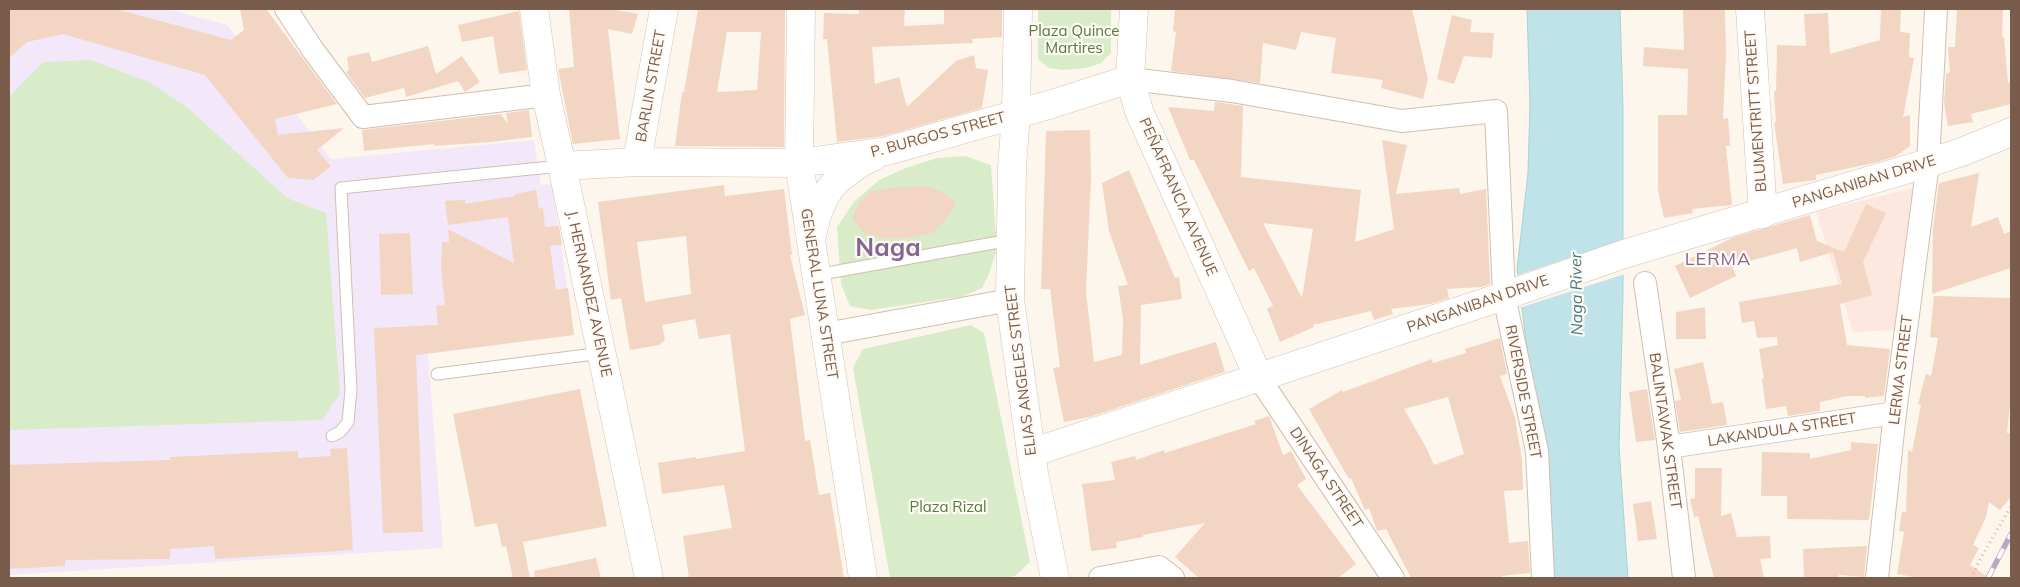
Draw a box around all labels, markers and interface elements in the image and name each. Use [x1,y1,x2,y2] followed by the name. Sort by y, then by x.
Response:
[1029,22,1119,57] park label: Plaza Quince Martires
[632,28,670,144] street label: BARLIN STREET
[1741,29,1771,193] street label: BLUMENTRITT STREET
[869,108,1007,162] street label: P. BURGOS STREET
[1135,115,1221,279] street label: PEÑAFRANCIA AVENUE
[1790,152,1938,212] street label: PANGANIBAN DRIVE
[797,207,841,381] street label: GENERAL LUNA STREET
[563,209,615,379] street label: J. HERNANDEZ AVENUE
[855,233,921,263] district label: Naga
[1684,249,1752,271] district label: LERMA
[1567,252,1587,336] water label: Naga River
[1405,271,1551,337] street label: PANGANIBAN DRIVE
[1002,283,1040,457] street label: ELIAS ANGELES STREET
[1885,314,1917,426] street label: LERMA STREET
[1501,323,1545,461] street label: RIVERSIDE STREET
[1645,352,1685,510] street label: BALINTAWAK STREET
[1706,409,1858,451] street label: LAKANDULA STREET
[1286,424,1366,532] street label: DINAGA STREET
[909,498,987,516] park label: Plaza Rizal

